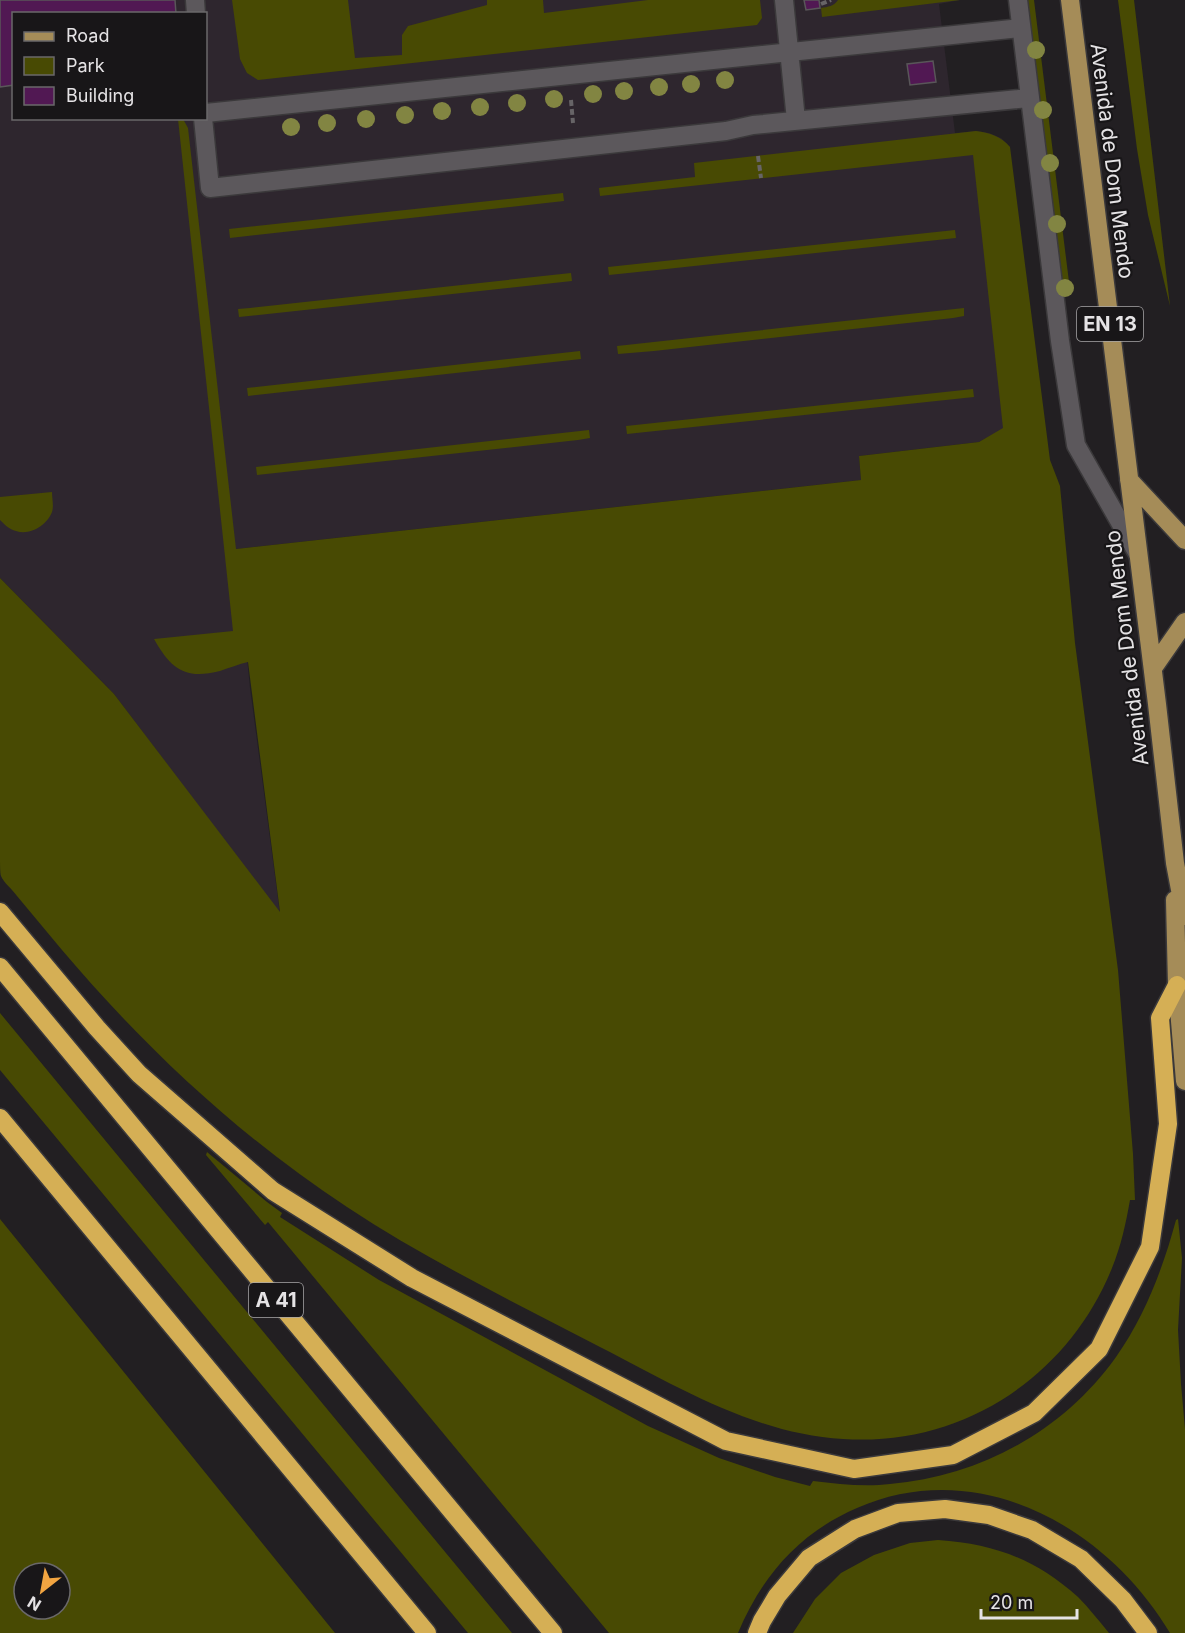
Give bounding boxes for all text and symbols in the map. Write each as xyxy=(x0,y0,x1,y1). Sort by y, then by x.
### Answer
legend xyxy=(12,12,207,120)
text: Road xyxy=(66,25,109,46)
street label: Avenida de Dom Mendo xyxy=(1086,42,1139,280)
text: Park xyxy=(66,55,105,76)
text: Building xyxy=(66,85,134,106)
road number: EN 13 xyxy=(1077,307,1143,341)
street label: Avenida de Dom Mendo xyxy=(1100,529,1153,767)
road number: A 41 xyxy=(249,1283,303,1317)
north arrow xyxy=(12,1561,72,1621)
scale bar xyxy=(981,1582,1077,1620)
text: N xyxy=(24,1592,45,1616)
text: 20 m xyxy=(990,1592,1033,1613)

